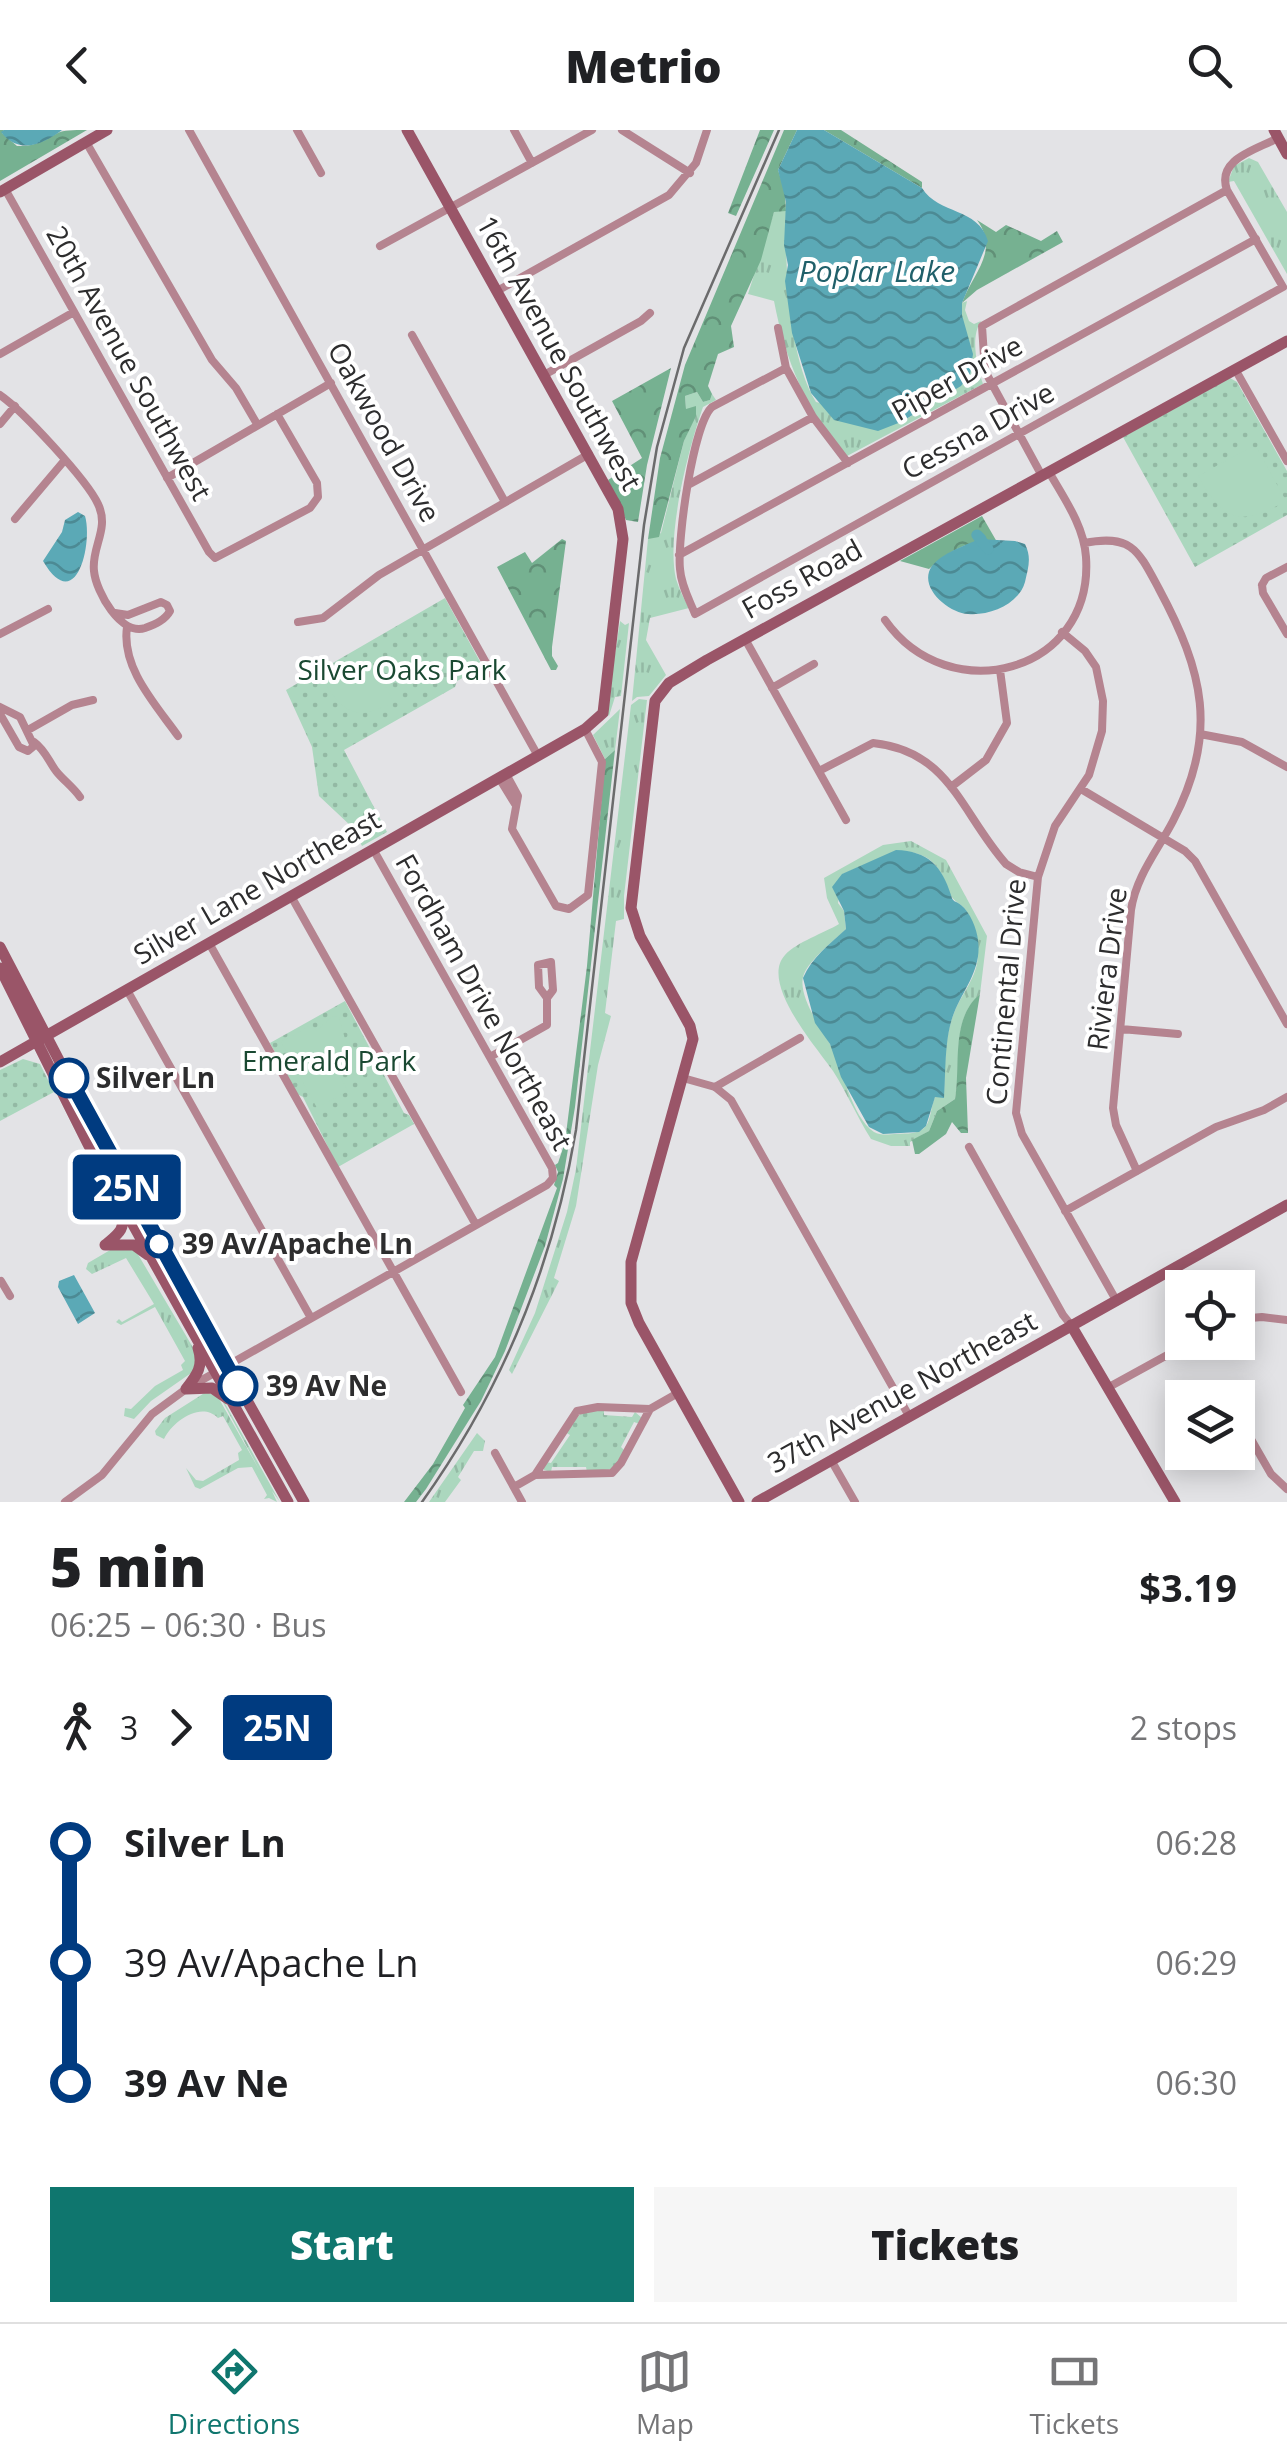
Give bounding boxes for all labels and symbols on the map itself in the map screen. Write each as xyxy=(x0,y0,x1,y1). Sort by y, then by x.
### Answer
street label: 16th Avenue Southwest xyxy=(468,208,651,497)
street label: 20th Avenue Southwest xyxy=(38,218,221,507)
water label: Poplar Lake xyxy=(799,250,955,291)
street label: Piper Drive xyxy=(884,326,1029,429)
street label: Oakwood Drive xyxy=(320,335,450,528)
street label: Cessna Drive xyxy=(895,373,1060,488)
street label: Foss Road xyxy=(735,529,868,627)
park label: Silver Oaks Park xyxy=(297,650,507,688)
street label: Silver Lane Northeast xyxy=(126,800,387,972)
street label: Fordham Drive Northeast xyxy=(388,847,582,1156)
street label: Continental Drive xyxy=(976,877,1034,1107)
street label: Riviera Drive xyxy=(1077,885,1135,1053)
park label: Emerald Park xyxy=(242,1041,416,1079)
place label: Silver Ln xyxy=(96,1058,215,1096)
marker: Silver Ln xyxy=(50,1059,88,1097)
line badge: 25N xyxy=(70,1154,184,1220)
place label: 39 Av/Apache Ln xyxy=(182,1224,413,1262)
marker: 39 Av/Apache Ln xyxy=(146,1231,172,1257)
street label: 37th Avenue Northeast xyxy=(760,1301,1043,1481)
place label: 39 Av Ne xyxy=(266,1366,387,1404)
marker: 39 Av Ne xyxy=(219,1367,257,1405)

